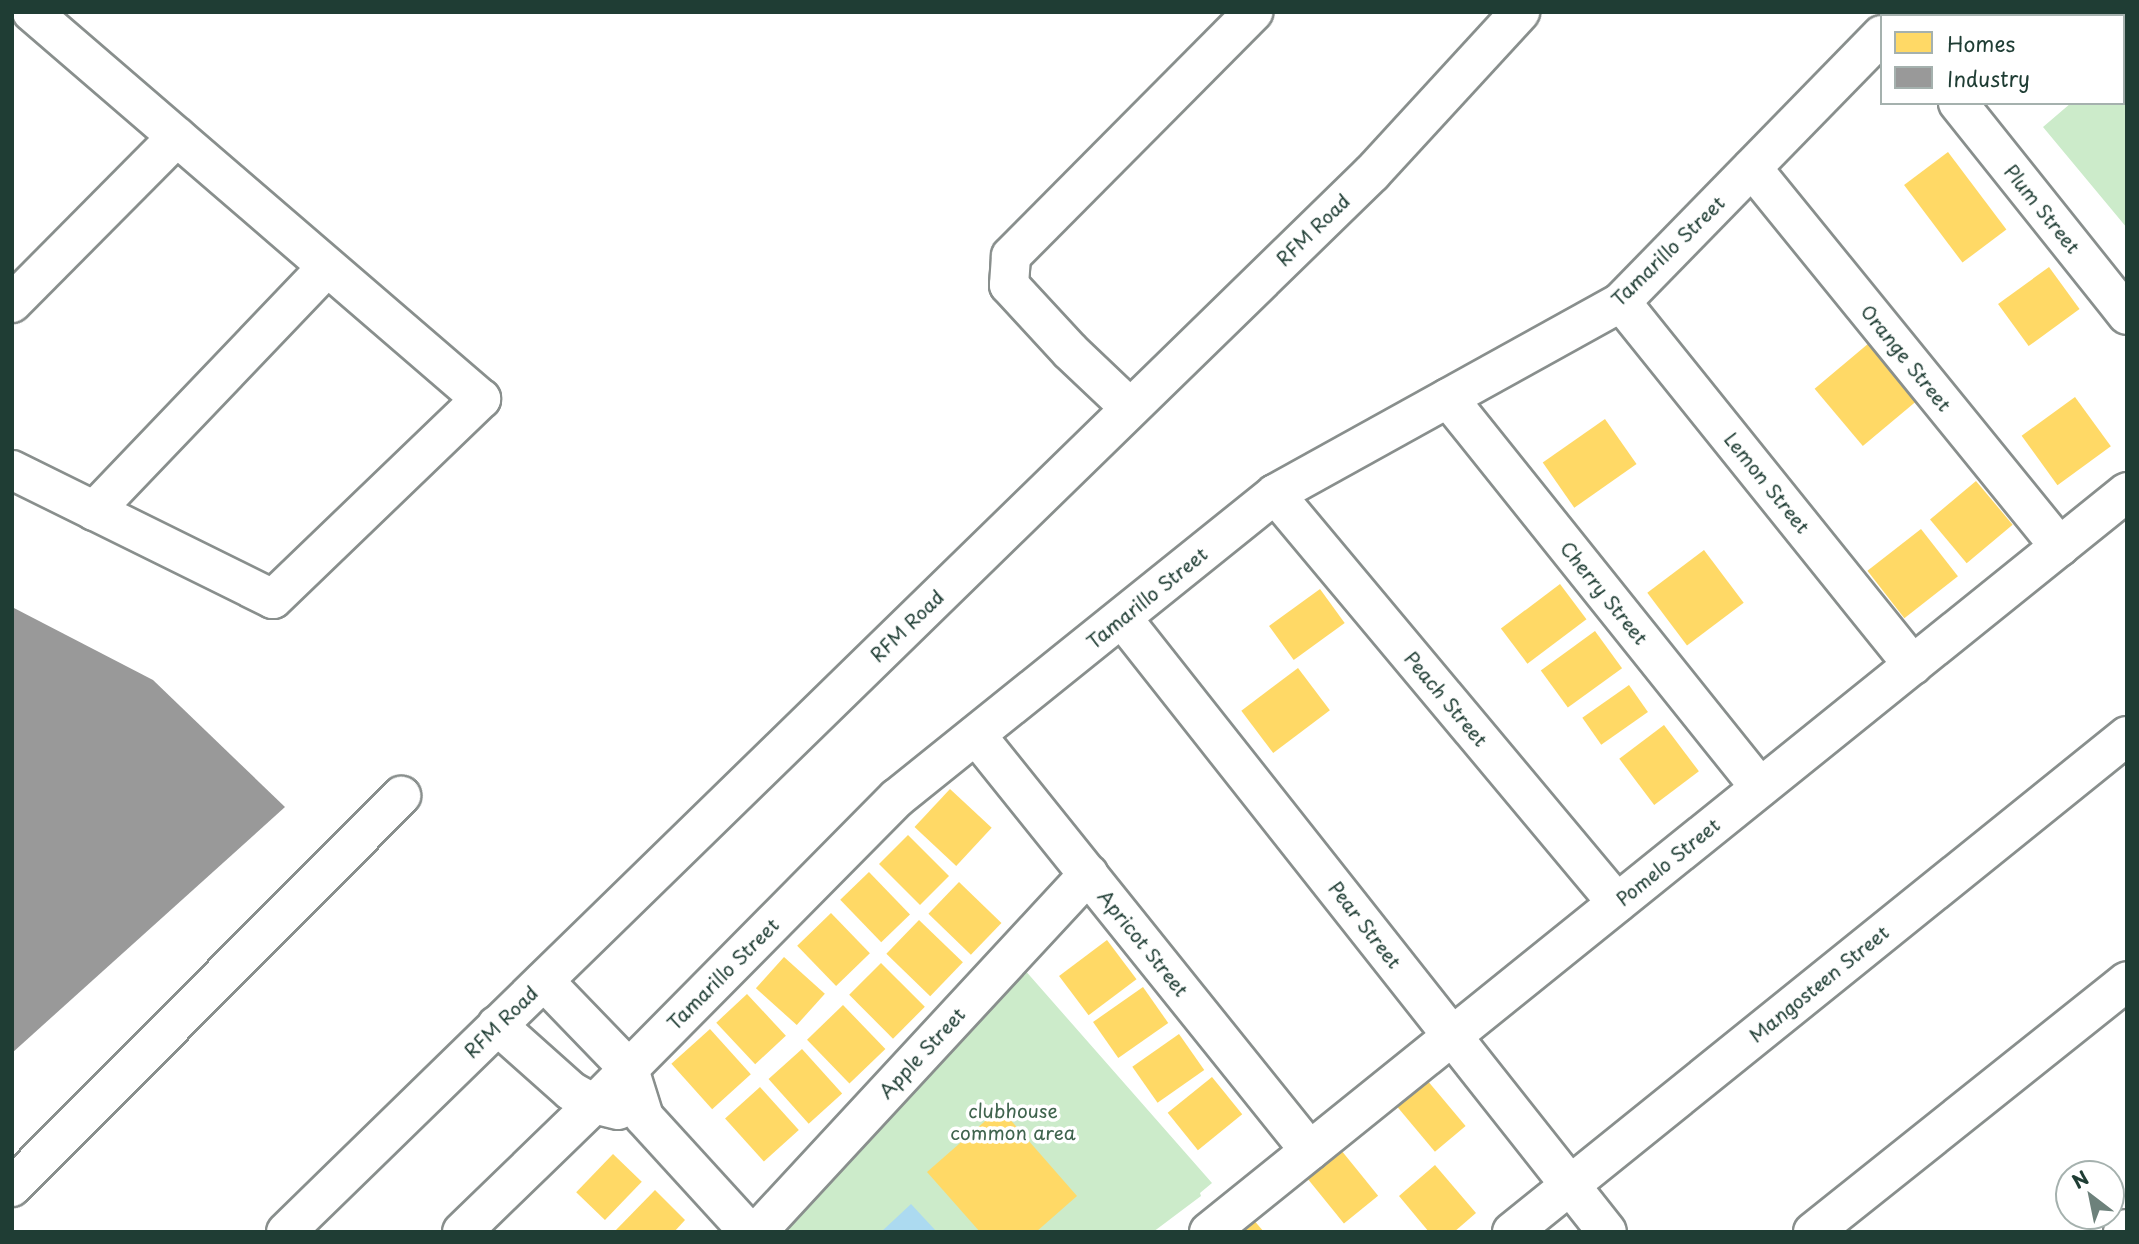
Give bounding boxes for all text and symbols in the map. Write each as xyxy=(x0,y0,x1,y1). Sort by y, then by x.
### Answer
legend xyxy=(1880,14,2125,105)
text: Homes xyxy=(1947,27,2015,59)
text: Industry xyxy=(1947,62,2030,94)
street label: Plum Street xyxy=(1999,160,2085,258)
street label: RFM Road xyxy=(1271,189,1355,271)
street label: Tamarillo Street xyxy=(1607,191,1729,311)
street label: Orange Street xyxy=(1856,300,1956,416)
street label: Lemon Street xyxy=(1720,428,1814,538)
street label: Cherry Street xyxy=(1555,537,1653,649)
street label: Tamarillo Street xyxy=(1082,542,1212,654)
street label: RFM Road xyxy=(865,585,949,667)
street label: Peach Street xyxy=(1400,647,1492,751)
street label: Pomelo Street xyxy=(1612,813,1724,911)
street label: Pear Street xyxy=(1324,877,1406,973)
street label: Apricot Street xyxy=(1093,884,1193,1002)
street label: Tamarillo Street xyxy=(662,913,784,1035)
street label: Mangosteen Street xyxy=(1744,920,1894,1048)
street label: RFM Road xyxy=(459,981,543,1063)
street label: Apple Street xyxy=(874,1002,970,1104)
park label: clubhouse common area xyxy=(950,1100,1076,1144)
north arrow xyxy=(2055,1160,2125,1230)
text: N xyxy=(2066,1163,2094,1195)

